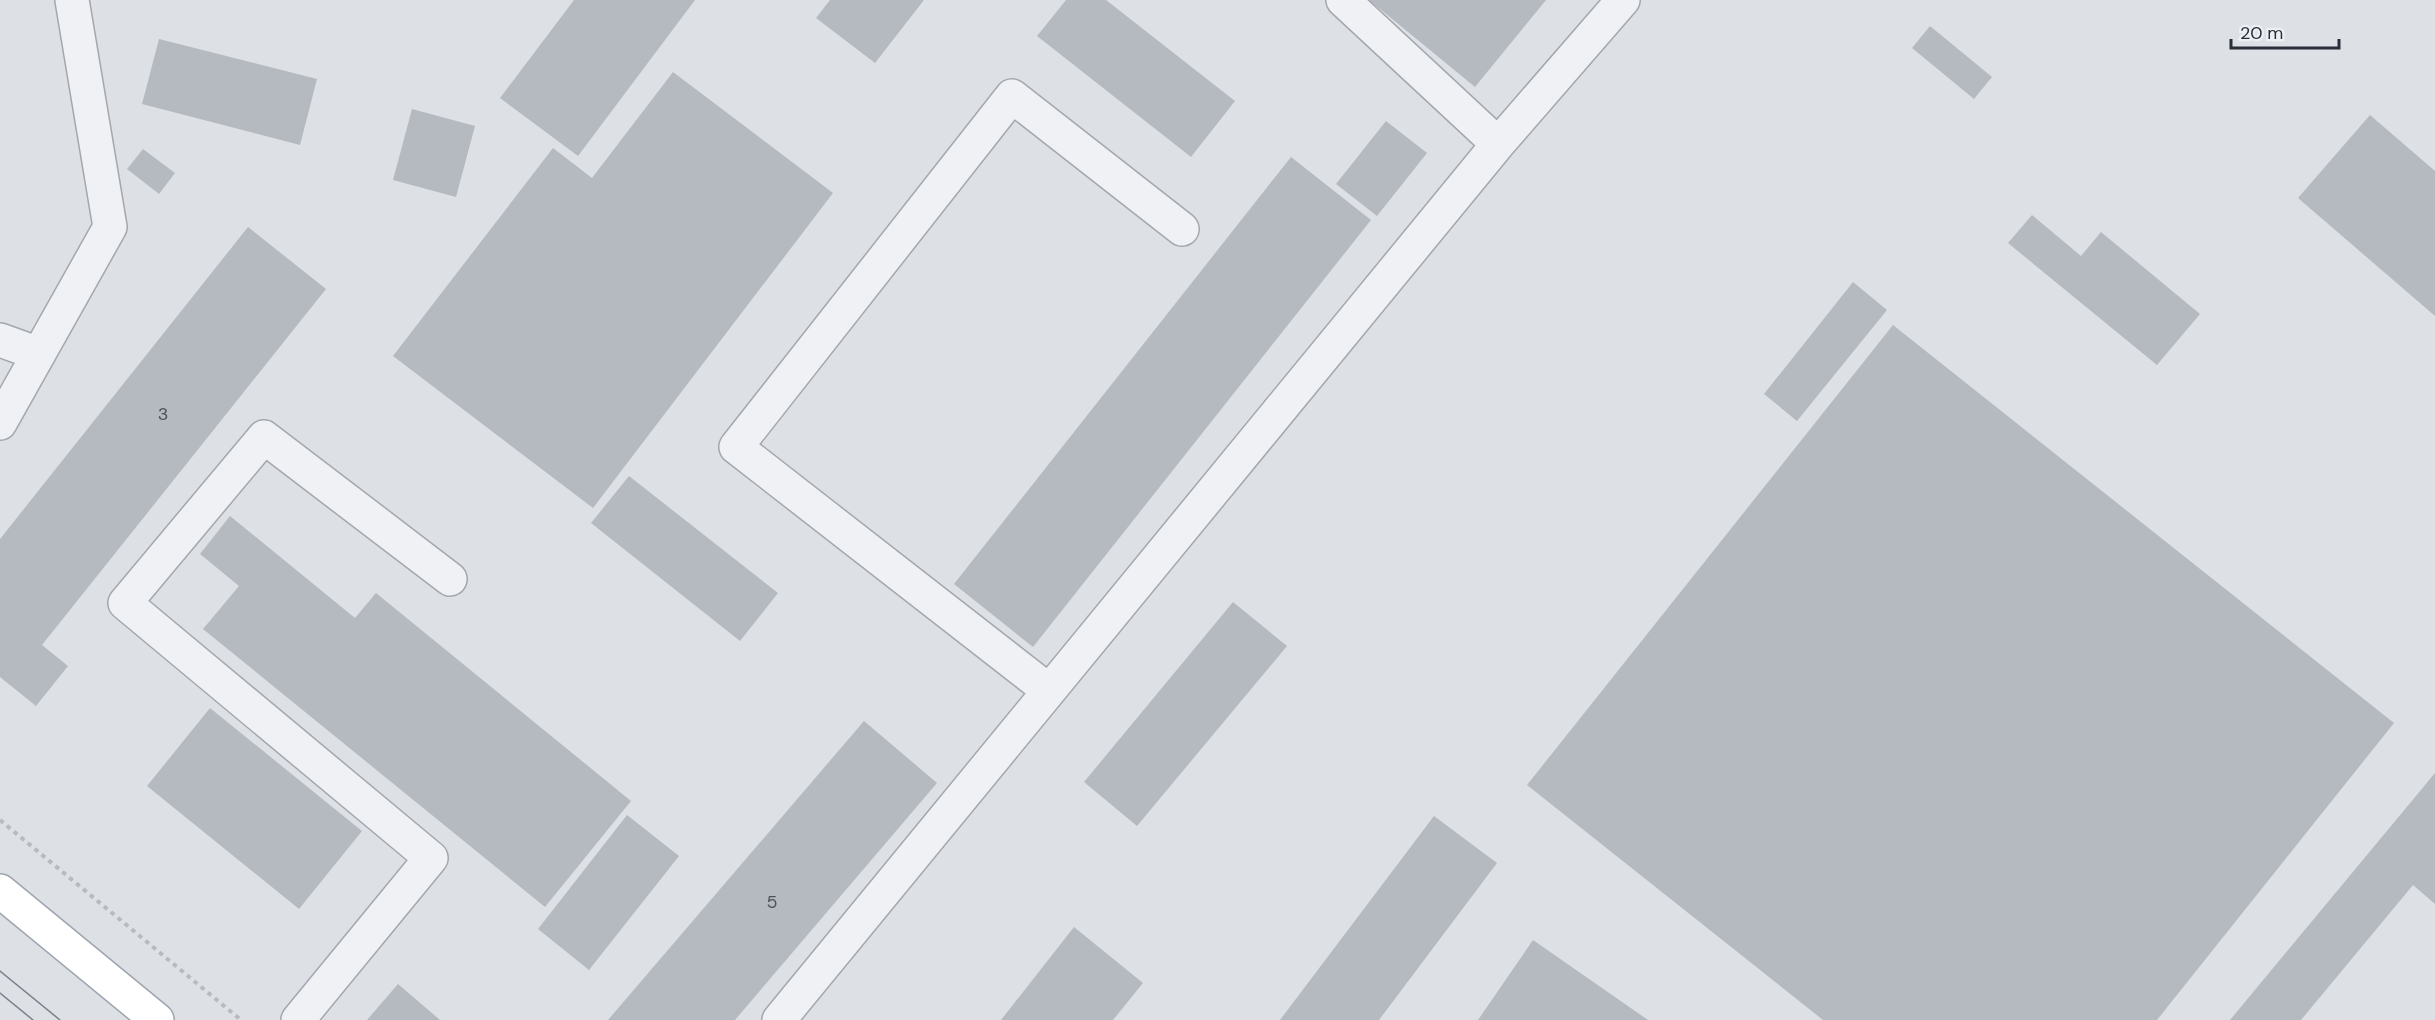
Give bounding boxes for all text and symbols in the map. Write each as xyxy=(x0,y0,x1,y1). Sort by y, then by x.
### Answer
scale bar xyxy=(2231,12,2339,50)
text: 20 m xyxy=(2240,21,2283,45)
house number: 3 xyxy=(158,402,168,426)
house number: 5 xyxy=(767,890,777,914)

